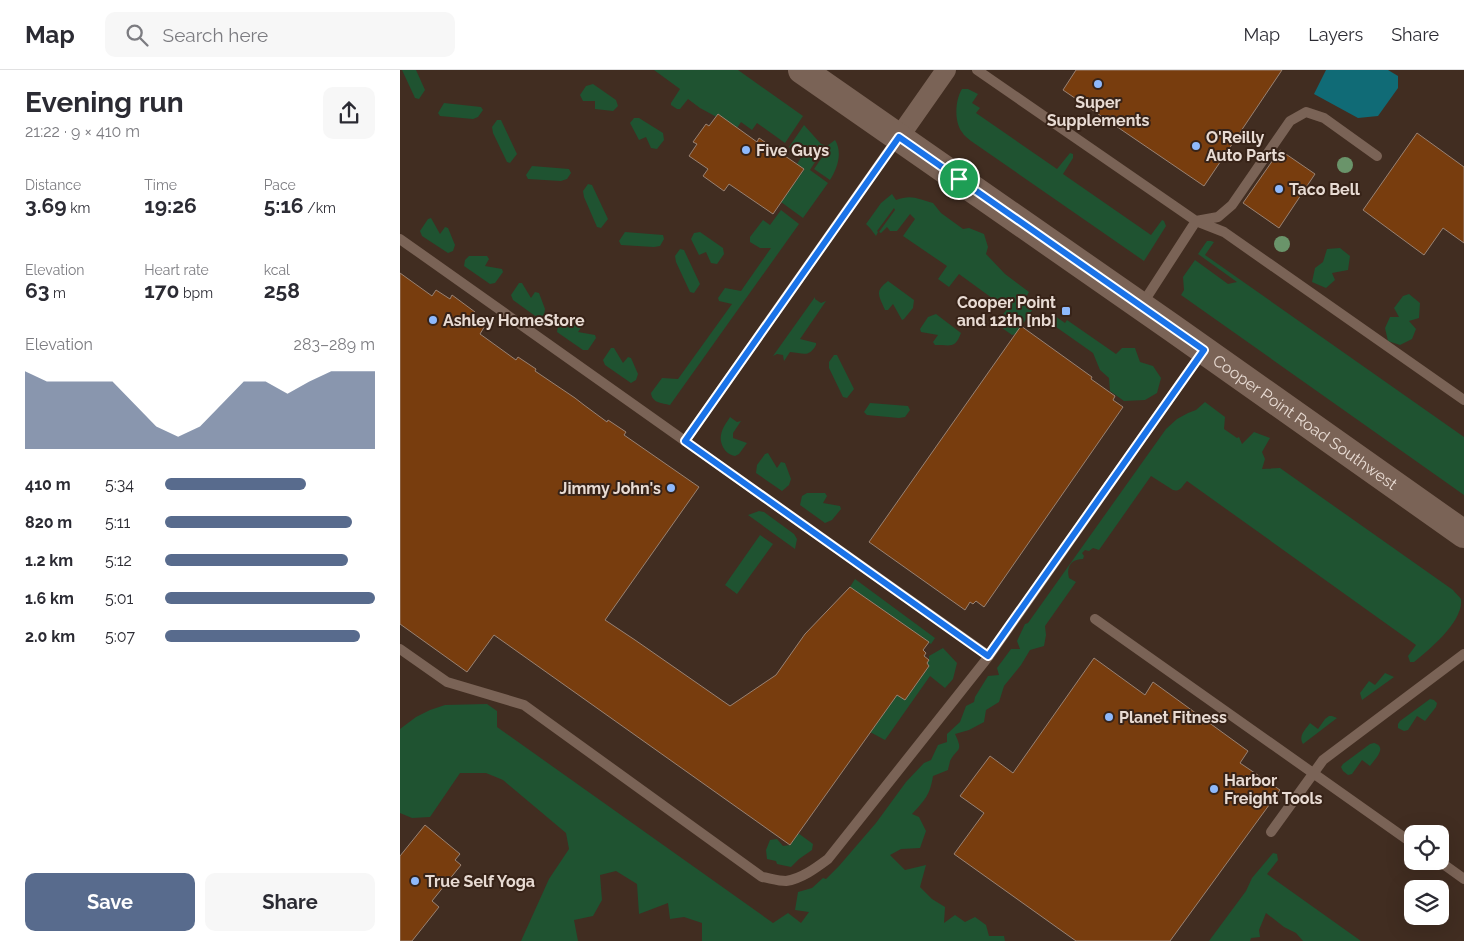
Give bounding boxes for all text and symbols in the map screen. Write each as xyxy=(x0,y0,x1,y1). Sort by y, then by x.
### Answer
search box xyxy=(105,12,455,57)
text: Map xyxy=(25,20,75,49)
icon: search xyxy=(123,21,151,49)
text: Search here xyxy=(163,24,268,46)
text: Map xyxy=(1244,24,1280,45)
text: Layers xyxy=(1308,24,1363,45)
text: Share xyxy=(1391,24,1439,45)
marker: Super Supplements xyxy=(1092,78,1104,90)
text: Evening run xyxy=(25,86,184,119)
button: share xyxy=(323,87,375,139)
place label: Super Supplements xyxy=(1047,93,1149,130)
text: 21:22 · 9 × 410 m xyxy=(25,122,140,141)
place label: O'Reilly Auto Parts xyxy=(1206,128,1285,165)
marker: O'Reilly Auto Parts xyxy=(1190,140,1202,152)
place label: Five Guys xyxy=(756,141,829,160)
marker: Five Guys xyxy=(740,144,752,156)
pin xyxy=(938,158,980,200)
icon: arrive xyxy=(945,165,973,193)
text: Distance xyxy=(25,177,81,193)
text: Time xyxy=(144,177,177,193)
text: Pace xyxy=(264,177,296,193)
place label: Taco Bell xyxy=(1289,180,1361,199)
marker: Taco Bell xyxy=(1273,183,1285,195)
text: 3.69 xyxy=(25,193,67,218)
text: 19:26 xyxy=(144,193,197,218)
text: 5:16 xyxy=(264,193,304,218)
text: km xyxy=(67,200,90,216)
text: /km xyxy=(304,200,336,216)
text: Elevation xyxy=(25,262,84,278)
text: Heart rate xyxy=(144,262,209,278)
text: kcal xyxy=(264,262,290,278)
text: 63 xyxy=(25,278,49,303)
text: 170 xyxy=(144,278,179,303)
text: 258 xyxy=(264,278,300,303)
text: m xyxy=(49,285,66,301)
text: bpm xyxy=(179,285,213,301)
place label: Cooper Point and 12th [nb] xyxy=(957,293,1056,330)
marker: Cooper Point and 12th [nb] xyxy=(1060,305,1072,317)
place label: Ashley HomeStore xyxy=(443,311,585,330)
marker: Ashley HomeStore xyxy=(427,314,439,326)
text: Elevation xyxy=(25,335,93,354)
text: 283–289 m xyxy=(294,335,375,354)
street label: Cooper Point Road Southwest xyxy=(1209,351,1401,494)
text: 410 m xyxy=(25,475,71,494)
text: 5:34 xyxy=(105,475,134,494)
place label: Jimmy John's xyxy=(560,479,661,498)
marker: Jimmy John's xyxy=(665,482,677,494)
text: 820 m xyxy=(25,513,72,532)
text: 5:11 xyxy=(105,513,130,532)
text: 1.2 km xyxy=(25,551,73,570)
text: 5:12 xyxy=(105,551,132,570)
text: 1.6 km xyxy=(25,589,74,608)
text: 5:01 xyxy=(105,589,133,608)
text: 2.0 km xyxy=(25,627,75,646)
text: 5:07 xyxy=(105,627,135,646)
place label: Planet Fitness xyxy=(1119,708,1227,727)
marker: Planet Fitness xyxy=(1103,711,1115,723)
place label: Harbor Freight Tools xyxy=(1224,771,1323,808)
marker: Harbor Freight Tools xyxy=(1208,783,1220,795)
map controls xyxy=(1404,825,1449,925)
button: locate xyxy=(1404,825,1449,870)
place label: True Self Yoga xyxy=(425,872,535,891)
button: Save xyxy=(25,873,195,931)
button: Share xyxy=(205,873,375,931)
marker: True Self Yoga xyxy=(409,875,421,887)
button: layers xyxy=(1404,880,1449,925)

